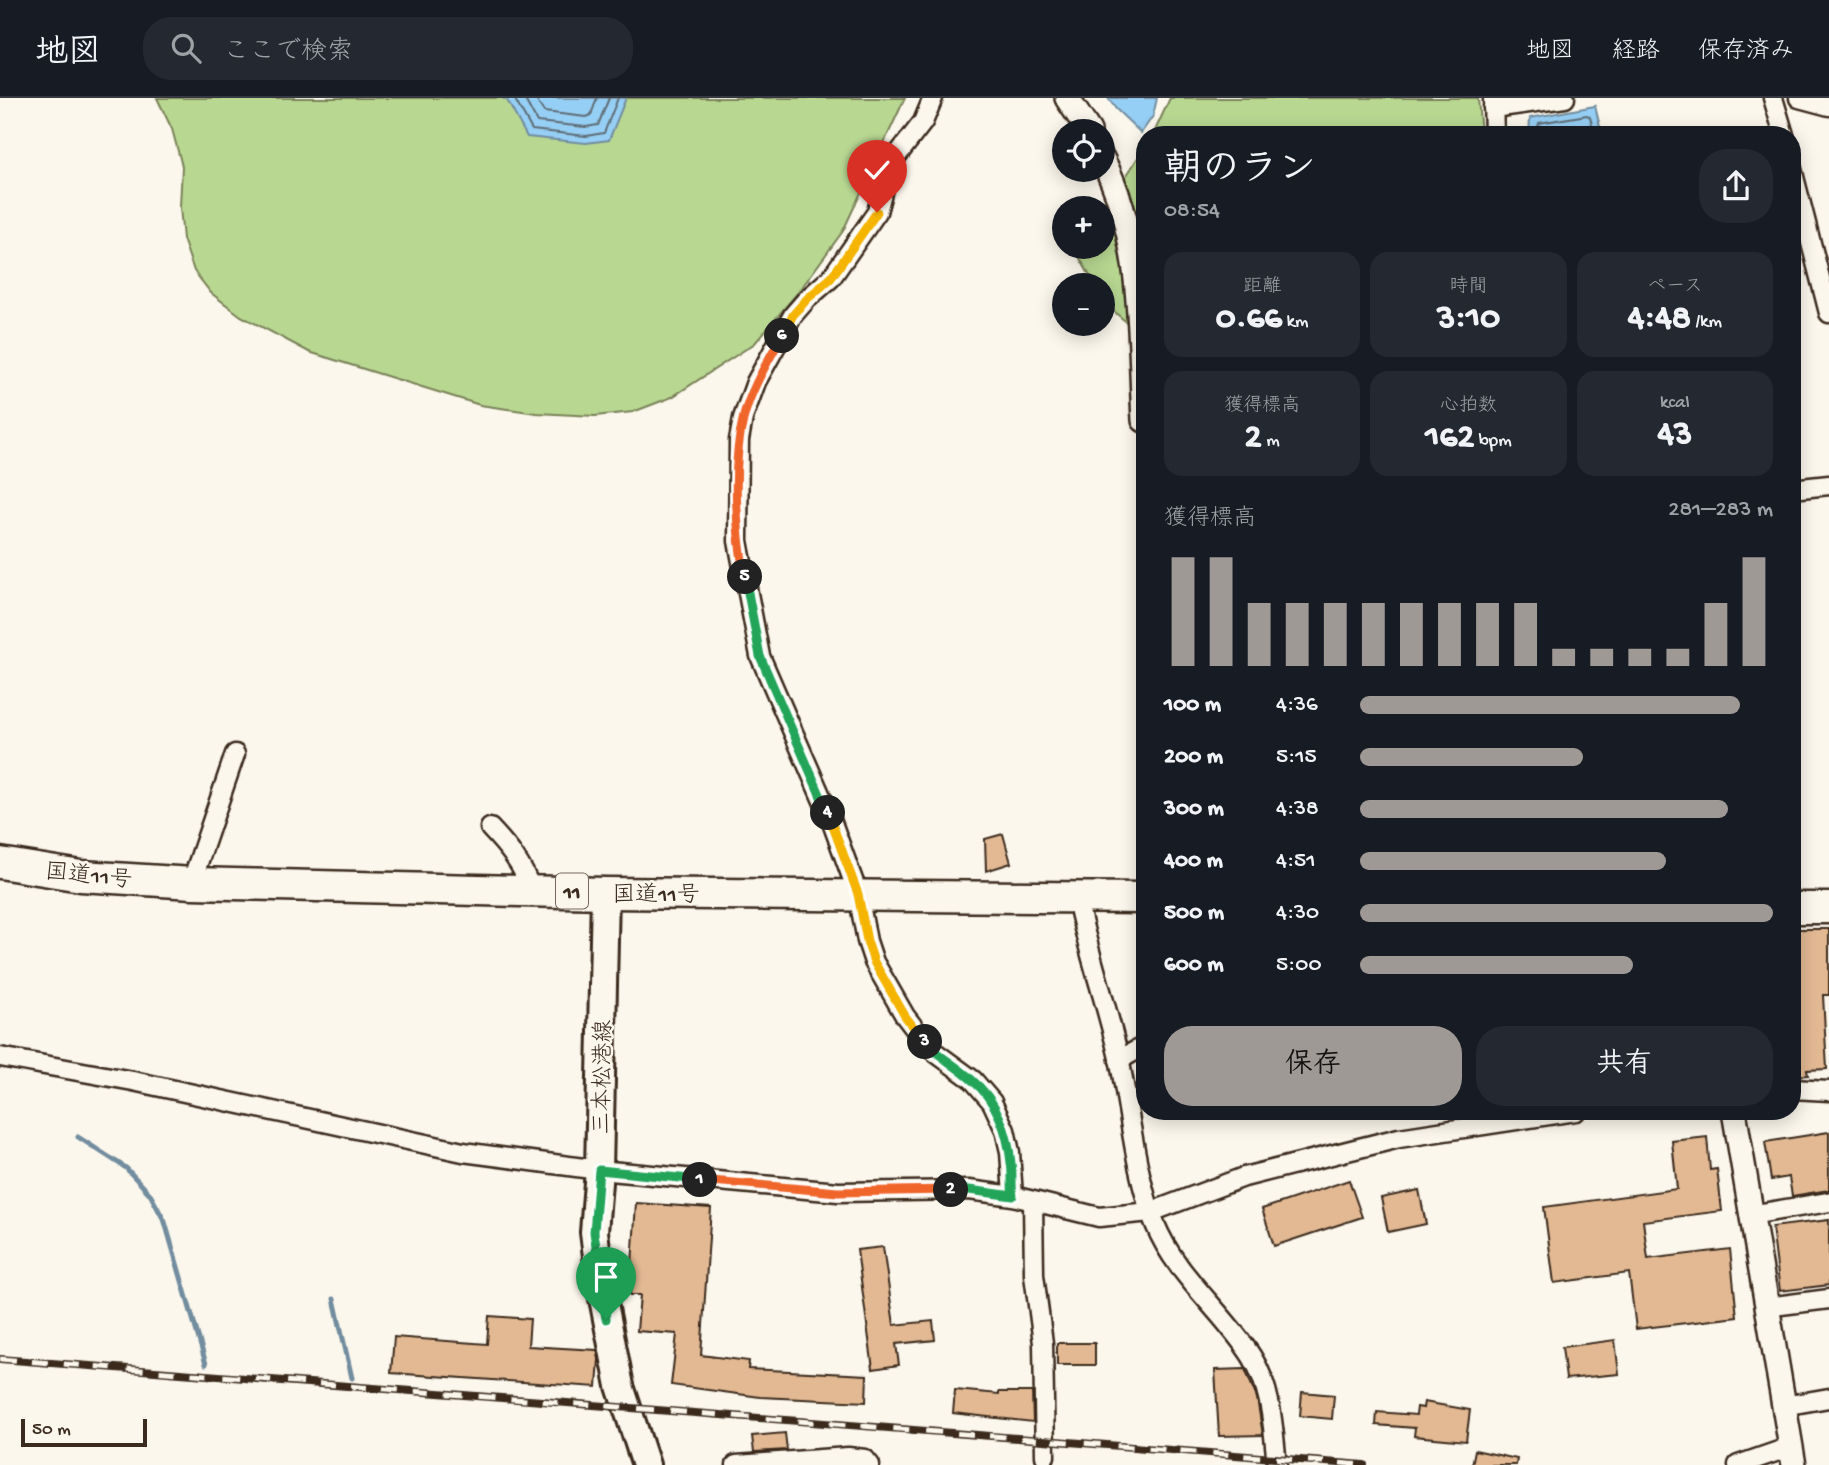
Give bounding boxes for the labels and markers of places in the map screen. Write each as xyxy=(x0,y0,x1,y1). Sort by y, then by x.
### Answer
pin xyxy=(847,140,907,212)
pin: 6 xyxy=(764,318,800,354)
pin: 5 xyxy=(728,560,762,594)
pin: 4 xyxy=(810,796,846,830)
pin: 3 xyxy=(908,1024,942,1060)
pin: 1 xyxy=(682,1162,718,1198)
pin: 2 xyxy=(934,1172,968,1208)
pin xyxy=(576,1247,636,1319)

